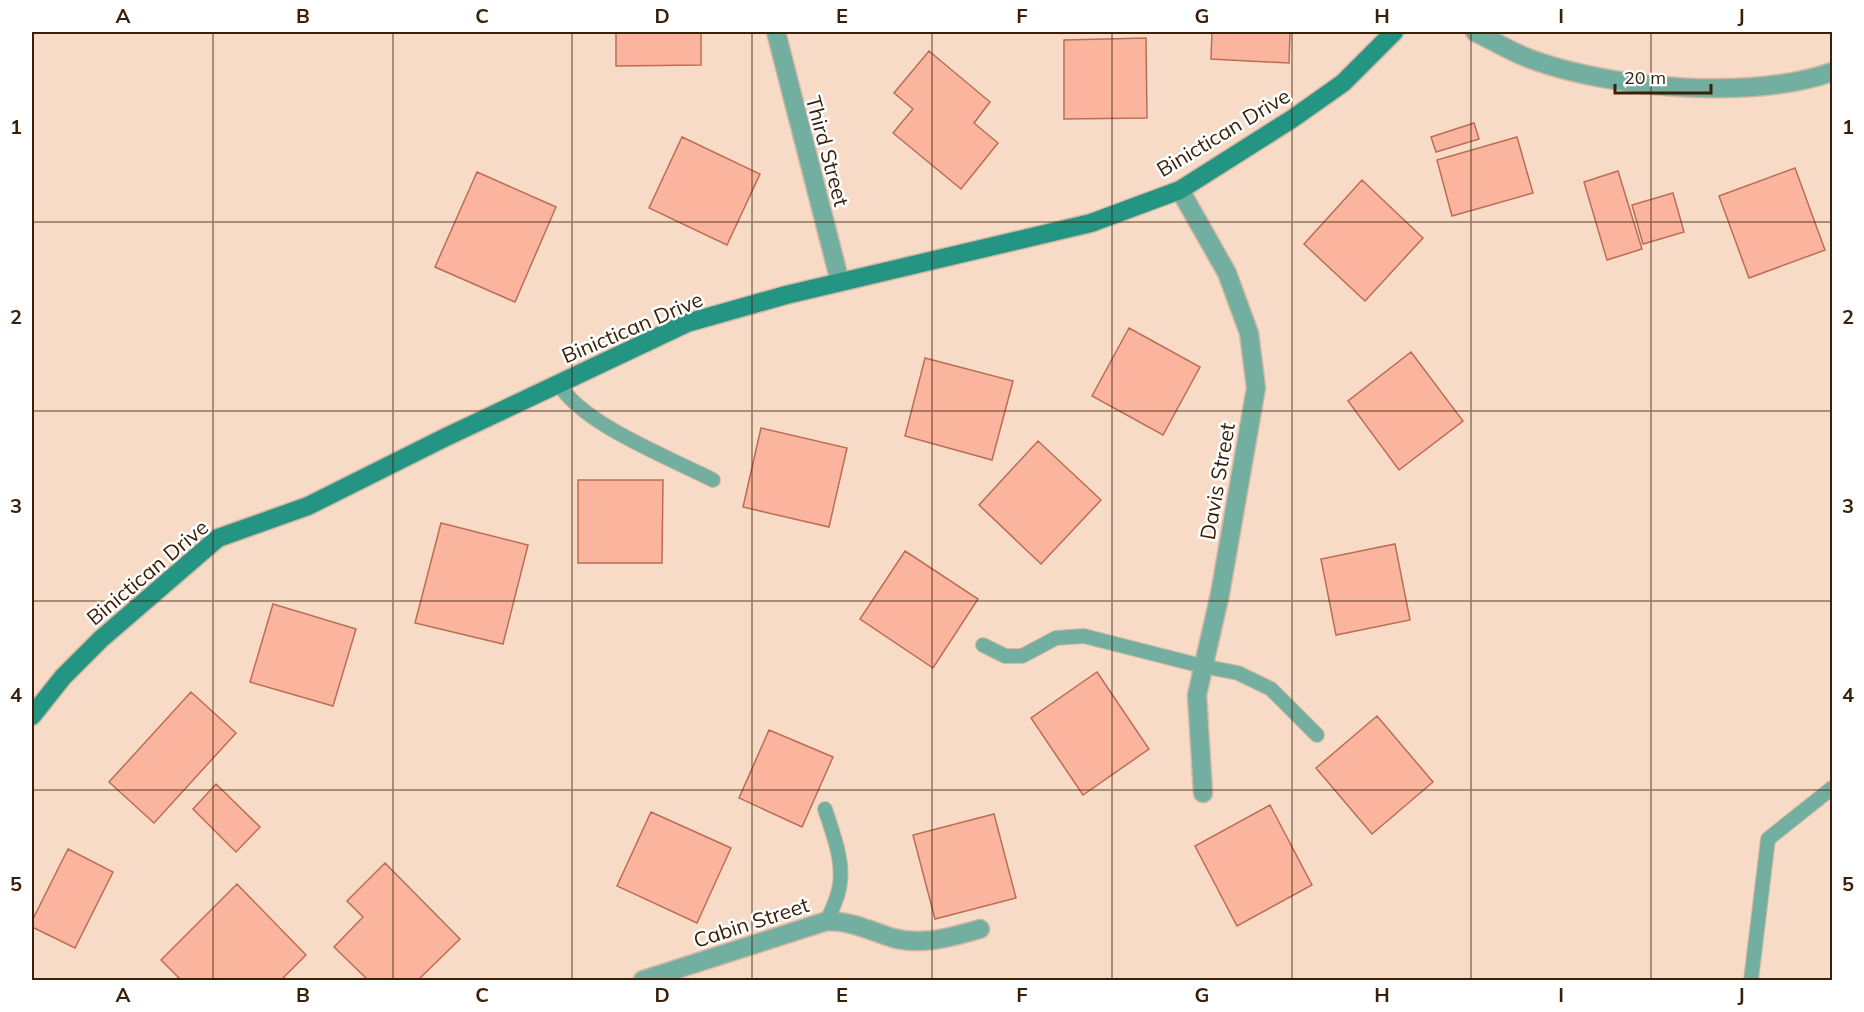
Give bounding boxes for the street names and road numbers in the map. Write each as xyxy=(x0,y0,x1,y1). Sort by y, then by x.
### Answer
street label: Binictican Drive xyxy=(1152,82,1294,182)
street label: Third Street xyxy=(801,93,855,209)
street label: Binictican Drive xyxy=(558,286,706,368)
street label: Davis Street xyxy=(1194,420,1240,542)
street label: Binictican Drive xyxy=(81,514,213,630)
street label: Cabin Street xyxy=(690,891,812,953)

